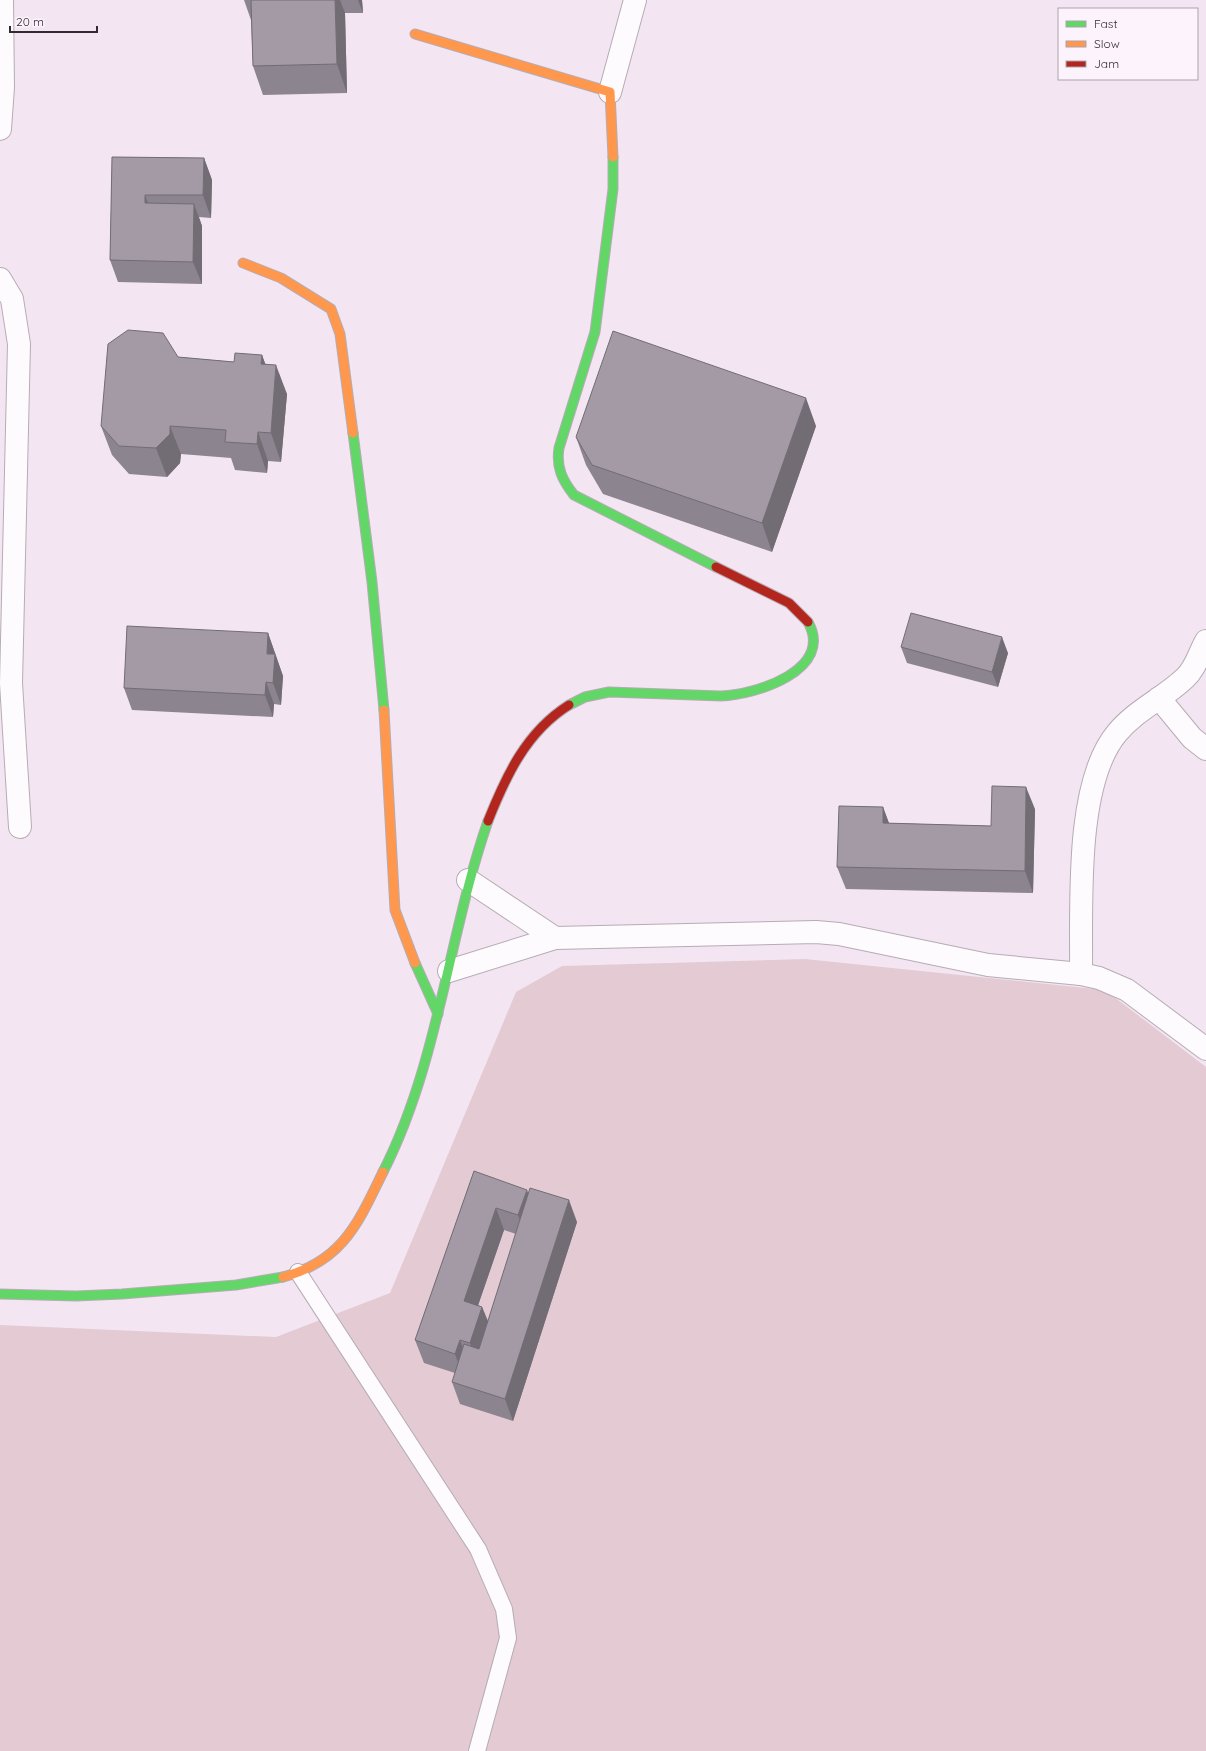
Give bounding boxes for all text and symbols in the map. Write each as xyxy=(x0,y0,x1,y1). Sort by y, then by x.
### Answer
scale bar xyxy=(10,8,97,34)
legend xyxy=(1058,8,1198,80)
text: 20 m xyxy=(16,14,44,29)
text: Fast xyxy=(1094,16,1118,31)
text: Slow xyxy=(1094,36,1120,51)
text: Jam xyxy=(1094,56,1119,71)

